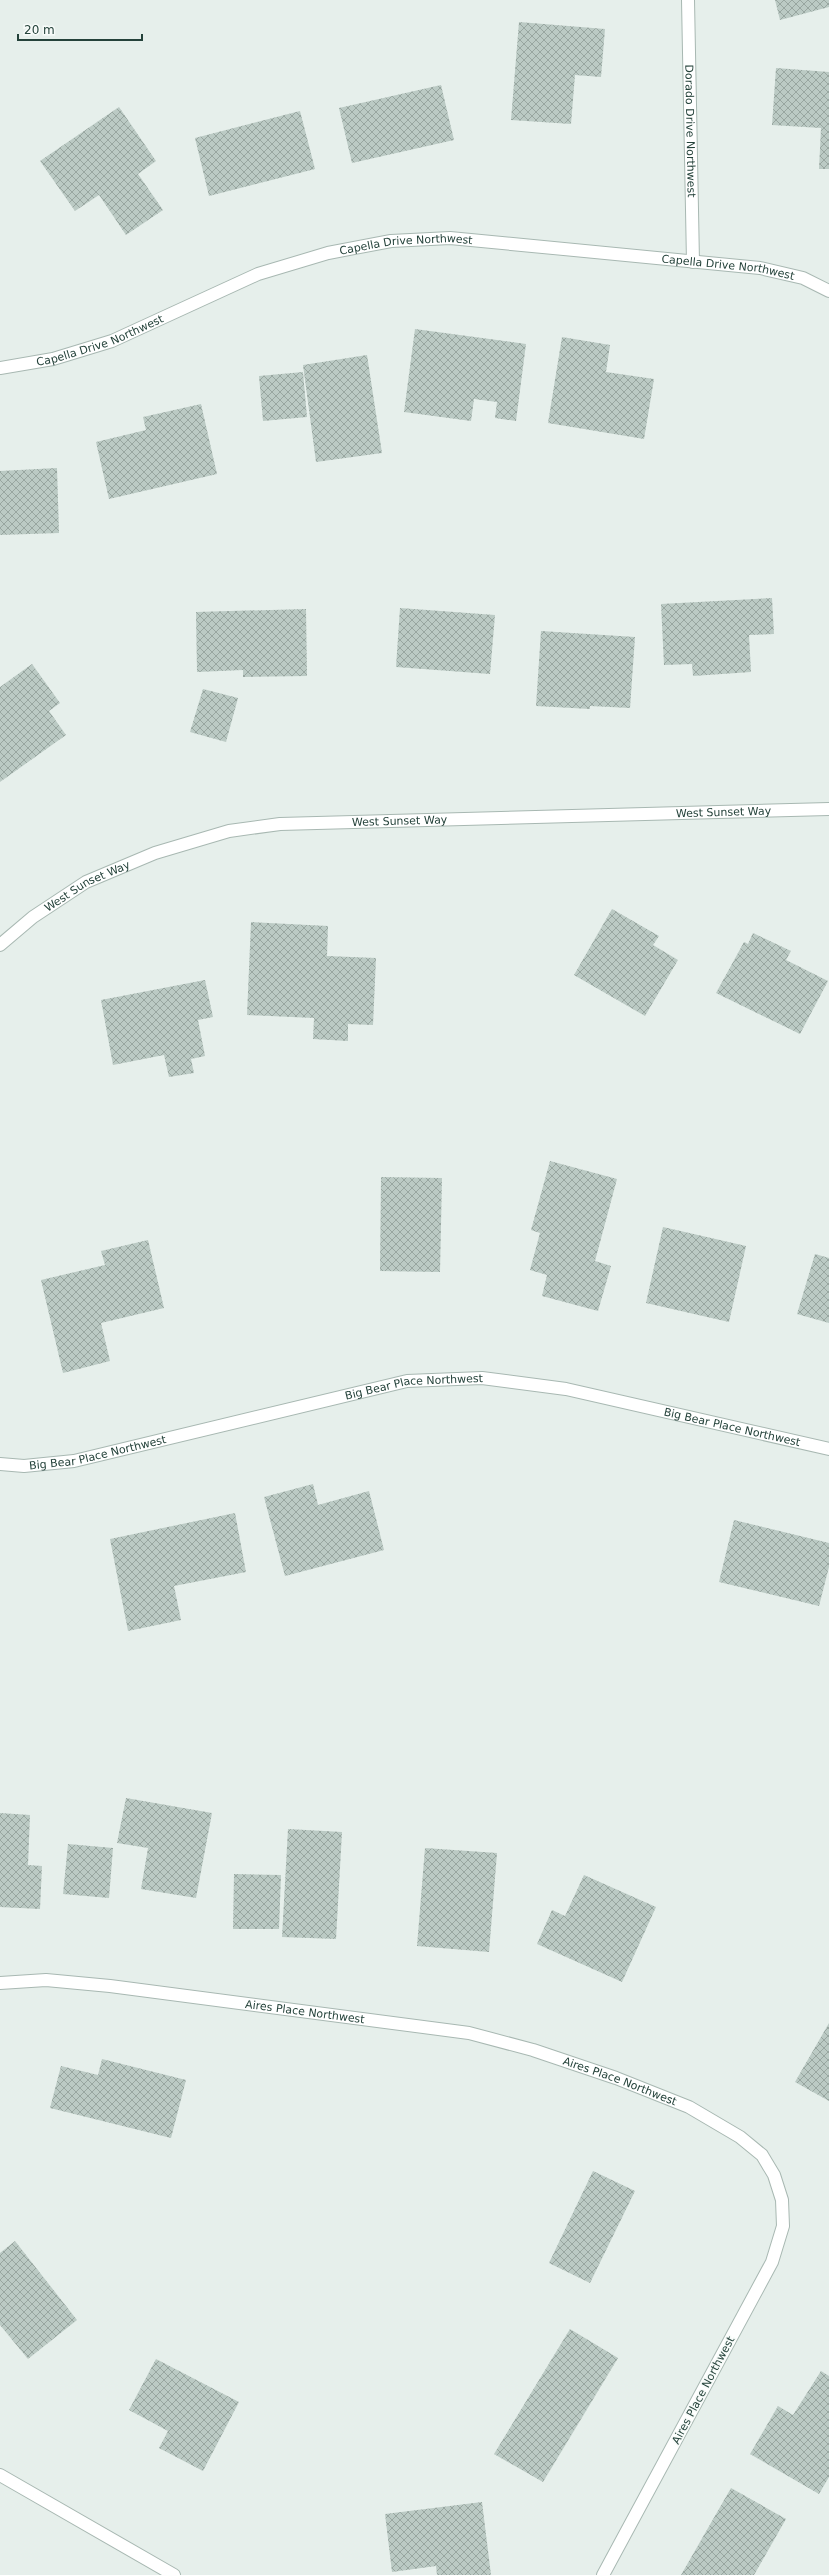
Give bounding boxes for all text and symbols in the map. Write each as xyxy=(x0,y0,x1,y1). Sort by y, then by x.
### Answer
scale bar xyxy=(18,16,142,42)
text: 20 m xyxy=(24,23,55,37)
street label: Dorado Drive Northwest xyxy=(682,64,698,198)
street label: Capella Drive Northwest xyxy=(338,232,474,258)
street label: Capella Drive Northwest xyxy=(661,253,796,283)
street label: Capella Drive Northwest xyxy=(35,312,166,369)
street label: West Sunset Way xyxy=(676,805,772,820)
street label: West Sunset Way xyxy=(352,813,448,829)
street label: West Sunset Way xyxy=(42,858,132,915)
street label: Big Bear Place Northwest xyxy=(344,1372,484,1403)
street label: Big Bear Place Northwest xyxy=(663,1406,802,1449)
street label: Big Bear Place Northwest xyxy=(28,1433,168,1472)
street label: Aires Place Northwest xyxy=(244,1998,366,2026)
street label: Aires Place Northwest xyxy=(561,2055,679,2109)
street label: Aires Place Northwest xyxy=(669,2334,738,2446)

